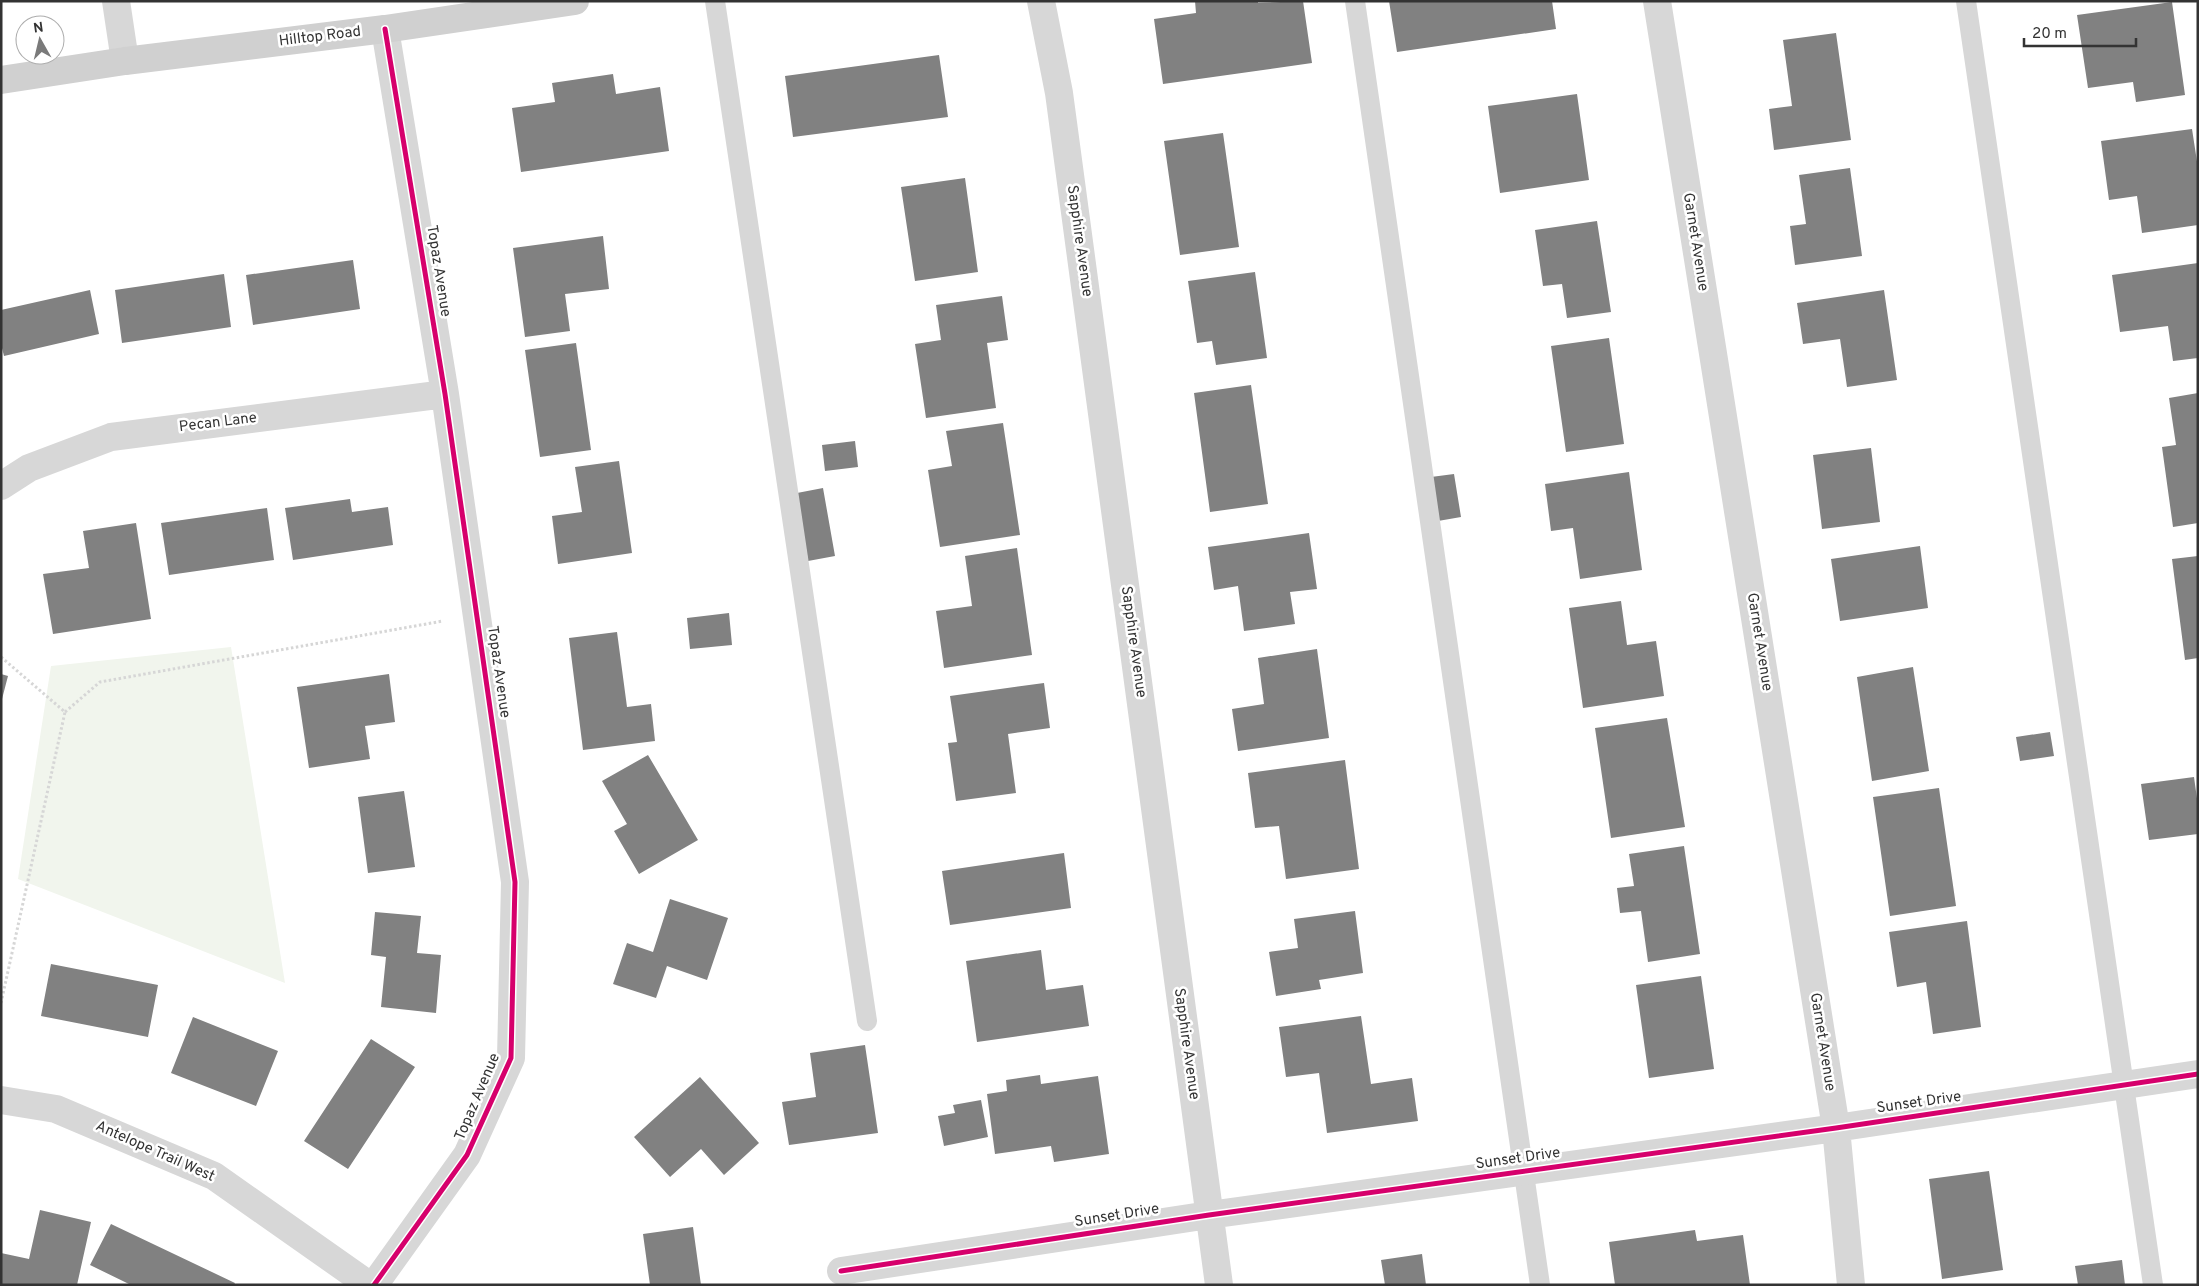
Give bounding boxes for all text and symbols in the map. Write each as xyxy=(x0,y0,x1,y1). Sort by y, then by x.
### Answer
north arrow xyxy=(15,15,65,65)
scale bar xyxy=(2024,15,2136,47)
text: N xyxy=(32,19,45,38)
street label: Hilltop Road xyxy=(278,23,362,51)
text: 20 m xyxy=(2032,25,2067,44)
street label: Sapphire Avenue xyxy=(1062,184,1096,298)
street label: Garnet Avenue xyxy=(1678,191,1712,293)
street label: Topaz Avenue xyxy=(421,224,455,318)
street label: Pecan Lane xyxy=(178,409,258,437)
street label: Sapphire Avenue xyxy=(1116,585,1150,699)
street label: Garnet Avenue xyxy=(1742,591,1776,693)
street label: Topaz Avenue xyxy=(482,625,514,719)
street label: Sapphire Avenue xyxy=(1169,987,1203,1101)
street label: Garnet Avenue xyxy=(1805,991,1839,1093)
street label: Topaz Avenue xyxy=(451,1051,505,1143)
street label: Sunset Drive xyxy=(1875,1088,1963,1118)
street label: Antelope Trail West xyxy=(92,1117,218,1187)
street label: Sunset Drive xyxy=(1474,1144,1562,1174)
street label: Sunset Drive xyxy=(1073,1200,1161,1232)

